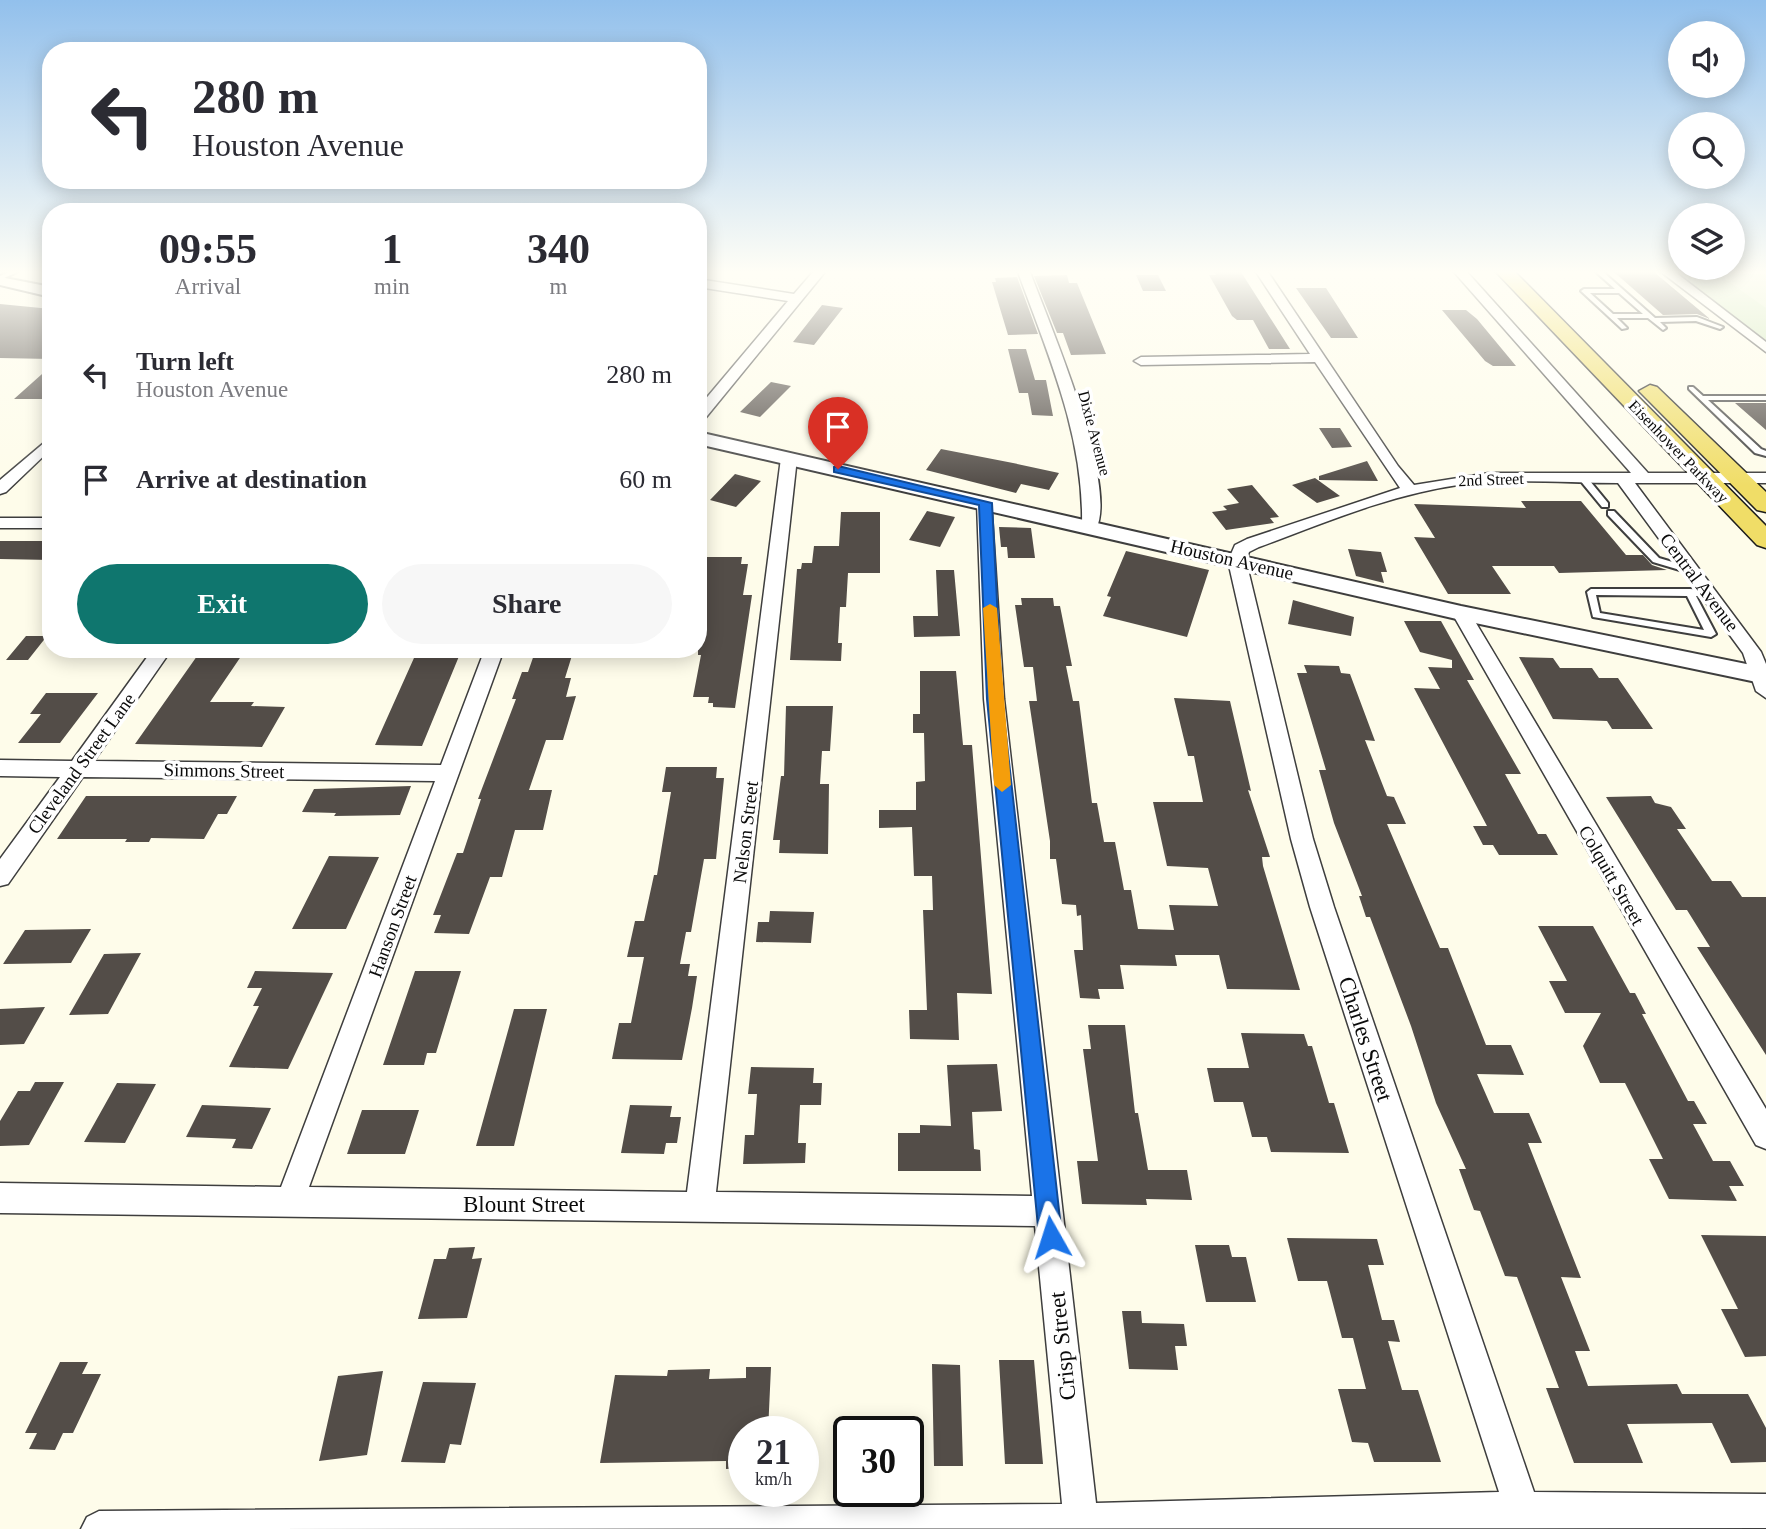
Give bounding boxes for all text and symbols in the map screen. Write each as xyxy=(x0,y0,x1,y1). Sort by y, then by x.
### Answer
map controls xyxy=(1668,21,1745,280)
button: sound xyxy=(1668,21,1745,98)
text: 280 m xyxy=(192,69,319,124)
icon: left xyxy=(77,70,168,161)
button: search xyxy=(1668,112,1745,189)
text: Houston Avenue xyxy=(192,127,404,163)
button: layers xyxy=(1668,203,1745,280)
text: 09:55 xyxy=(159,226,257,272)
text: 1 xyxy=(381,226,402,272)
text: 340 xyxy=(527,226,590,272)
text: Arrival xyxy=(175,274,241,299)
text: min xyxy=(374,274,410,299)
text: m xyxy=(549,274,567,299)
text: Turn left xyxy=(136,347,234,376)
icon: left xyxy=(77,356,115,394)
text: 280 m xyxy=(606,360,672,389)
text: Houston Avenue xyxy=(136,377,288,402)
street label: Dixie Avenue xyxy=(1075,389,1114,477)
pin xyxy=(808,397,868,469)
street label: Eisenhower Parkway xyxy=(1625,397,1732,507)
icon: arrive xyxy=(819,408,857,446)
icon: arrive xyxy=(77,461,115,499)
text: Arrive at destination xyxy=(136,465,367,494)
text: 60 m xyxy=(619,465,672,494)
street label: 2nd Street xyxy=(1458,470,1525,489)
street label: Central Avenue xyxy=(1656,529,1743,635)
street label: Houston Avenue xyxy=(1168,535,1296,584)
button: Exit xyxy=(77,564,368,644)
button: Share xyxy=(382,564,672,644)
street label: Cleveland Street Lane xyxy=(23,689,140,838)
street label: Simmons Street xyxy=(163,759,285,782)
street label: Nelson Street xyxy=(729,779,762,884)
street label: Colquitt Street xyxy=(1575,822,1649,929)
street label: Hanson Street xyxy=(364,872,421,980)
street label: Charles Street xyxy=(1334,974,1398,1105)
street label: Blount Street xyxy=(463,1192,586,1217)
position arrow xyxy=(1014,1200,1088,1274)
street label: Crisp Street xyxy=(1044,1290,1081,1402)
speed limit sign: 30 xyxy=(833,1416,924,1507)
text: 21 xyxy=(756,1433,791,1472)
text: km/h xyxy=(755,1469,792,1489)

